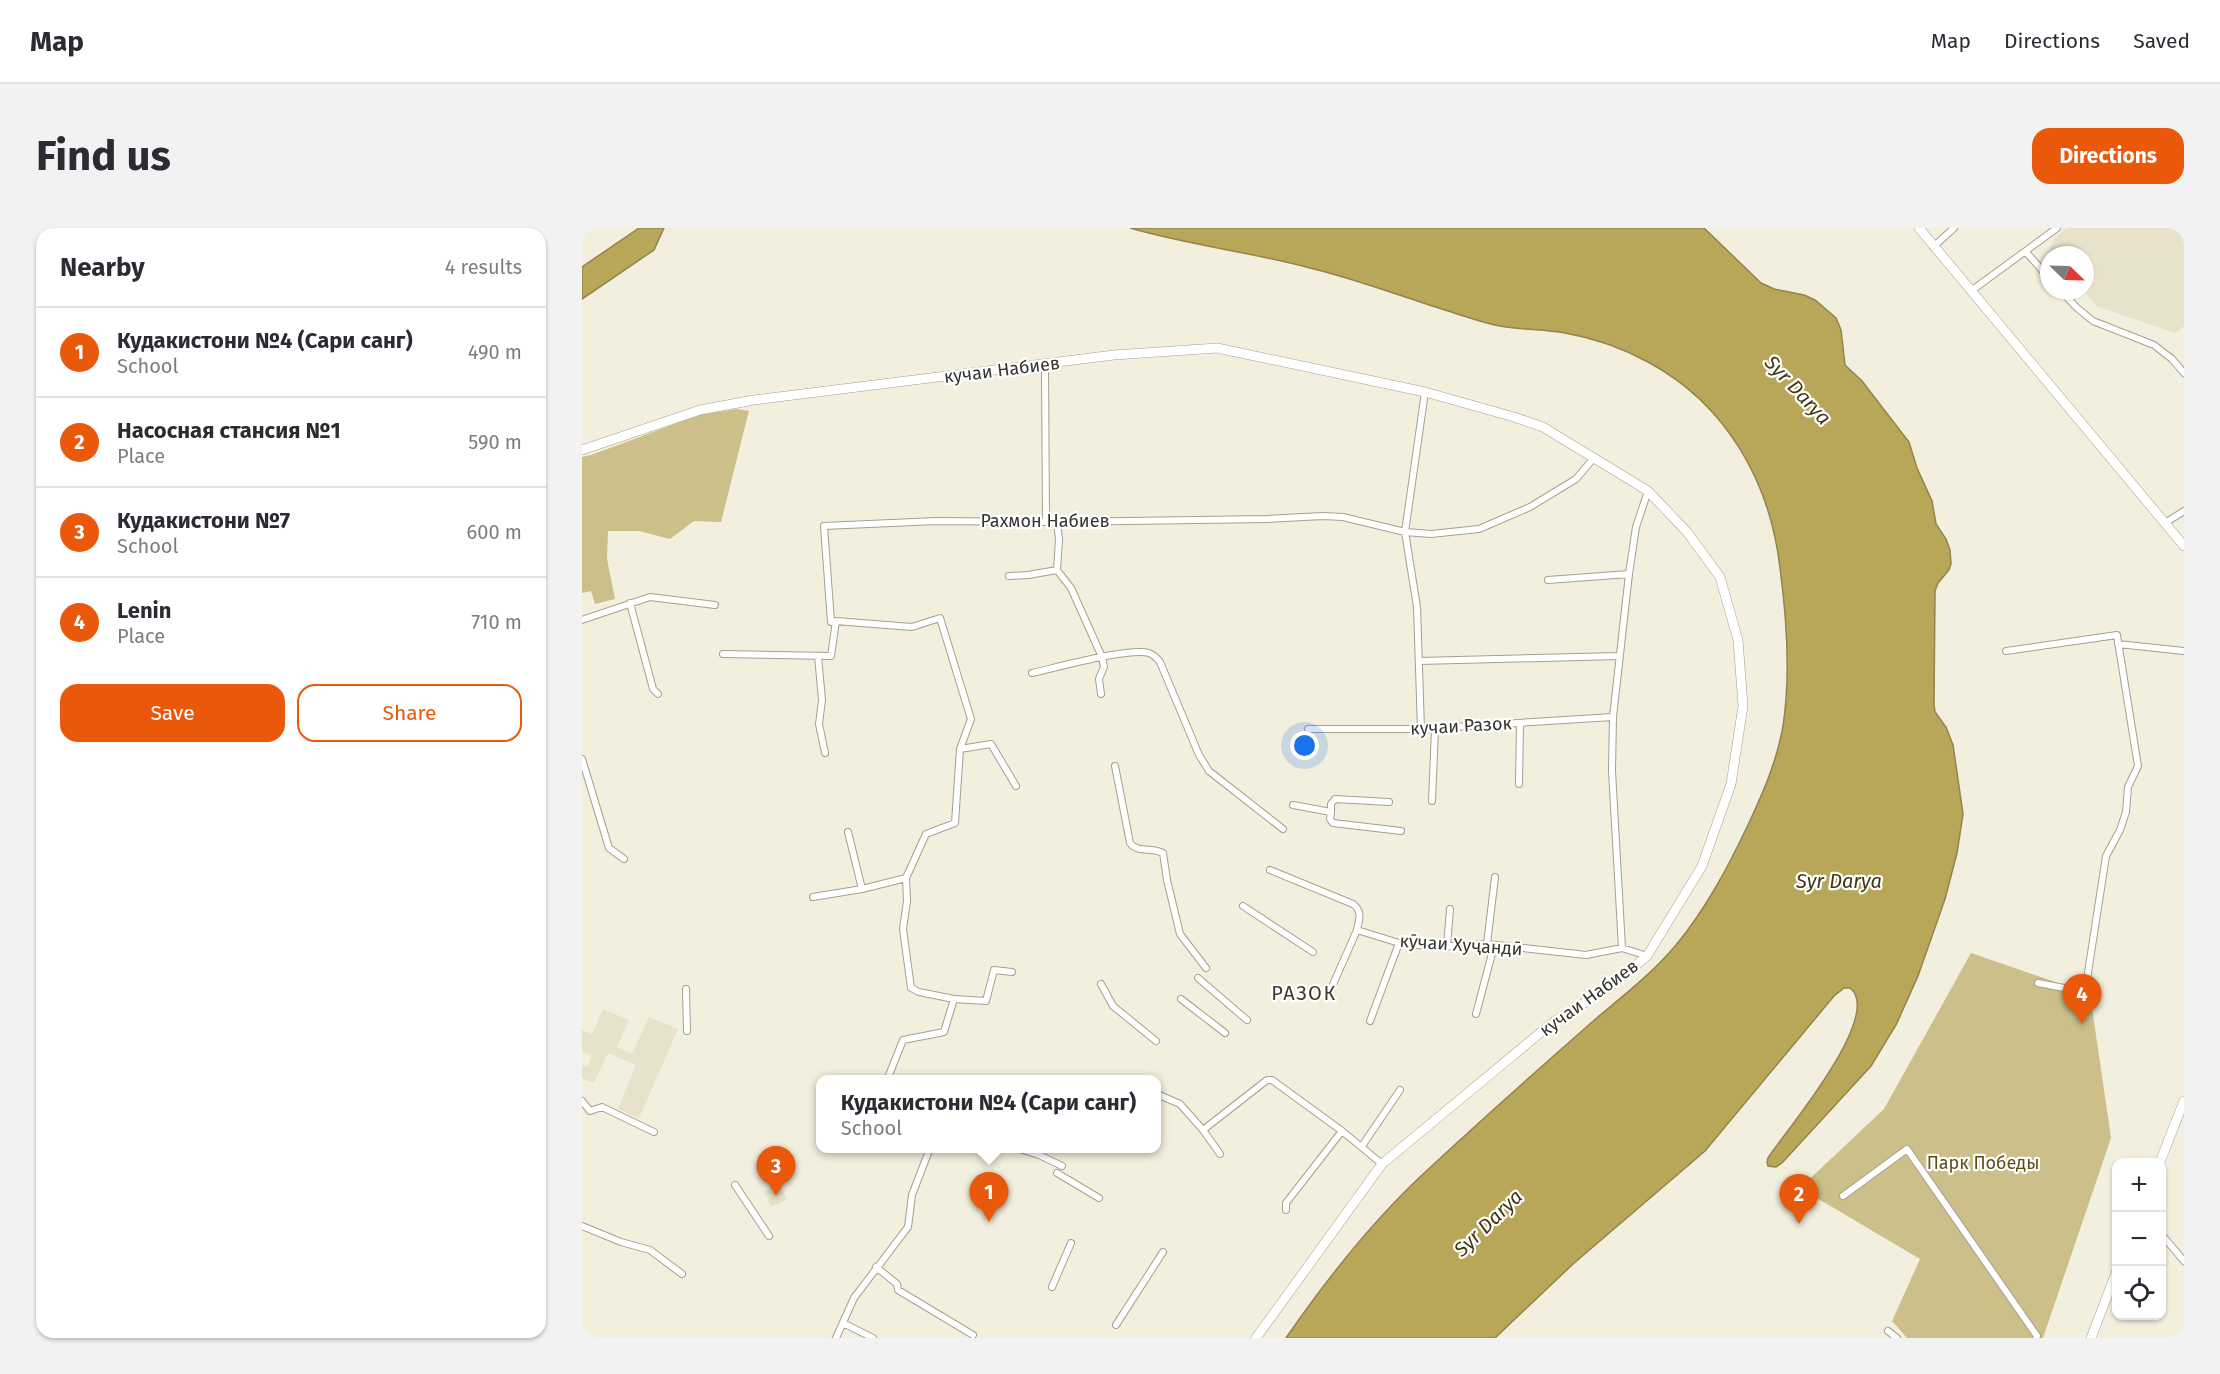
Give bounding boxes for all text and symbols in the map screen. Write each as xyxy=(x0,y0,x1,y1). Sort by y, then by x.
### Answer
text: Map xyxy=(30,25,84,58)
text: Map xyxy=(1931,28,1971,54)
text: Directions xyxy=(2004,28,2100,54)
text: Saved xyxy=(2133,28,2190,54)
button: Directions xyxy=(2032,128,2184,184)
text: Find us xyxy=(36,131,171,181)
north arrow xyxy=(2040,246,2094,300)
text: Nearby xyxy=(60,252,145,283)
text: 4 results xyxy=(445,255,522,279)
text: Кудакистони №4 (Сари санг) xyxy=(117,327,413,354)
text: 1 xyxy=(75,340,84,364)
text: 490 m xyxy=(468,340,522,364)
water label: Syr Darya xyxy=(1759,350,1836,430)
street label: кучаи Набиев xyxy=(943,352,1061,388)
text: School xyxy=(117,354,178,378)
text: Насосная стансия №1 xyxy=(117,417,341,444)
text: 2 xyxy=(74,430,85,454)
text: 590 m xyxy=(468,430,522,454)
text: Place xyxy=(117,444,165,468)
text: Кудакистони №7 xyxy=(117,507,290,534)
street label: Рахмон Набиев xyxy=(980,510,1110,532)
text: 3 xyxy=(74,520,85,544)
text: 600 m xyxy=(467,520,522,544)
text: School xyxy=(117,534,178,558)
text: Lenin xyxy=(117,597,171,624)
text: 4 xyxy=(74,610,85,634)
text: 710 m xyxy=(471,610,522,634)
text: Place xyxy=(117,624,165,648)
button: Save xyxy=(60,684,285,742)
button: Share xyxy=(297,684,522,742)
street label: кучаи Разок xyxy=(1410,712,1513,740)
your location xyxy=(1290,731,1319,760)
water label: Syr Darya xyxy=(1795,869,1882,893)
street label: кӯчаи Хуҷандӣ xyxy=(1399,930,1523,960)
street label: кучаи Набиев xyxy=(1535,955,1643,1041)
pin: 4 xyxy=(2062,974,2102,1024)
district label: РАЗОК xyxy=(1271,981,1337,1005)
popup xyxy=(816,1075,1161,1153)
text: Кудакистони №4 (Сари санг) xyxy=(841,1089,1136,1116)
text: School xyxy=(841,1116,902,1140)
pin: 3 xyxy=(756,1146,796,1196)
park label: Парк Победы xyxy=(1927,1152,2039,1174)
map controls xyxy=(2112,1158,2166,1320)
button: + xyxy=(2112,1158,2166,1212)
pin: 1 xyxy=(970,1172,1008,1222)
pin: 2 xyxy=(1780,1174,1818,1224)
water label: Syr Darya xyxy=(1448,1185,1527,1262)
button: − xyxy=(2112,1212,2166,1266)
button: locate xyxy=(2112,1266,2166,1320)

